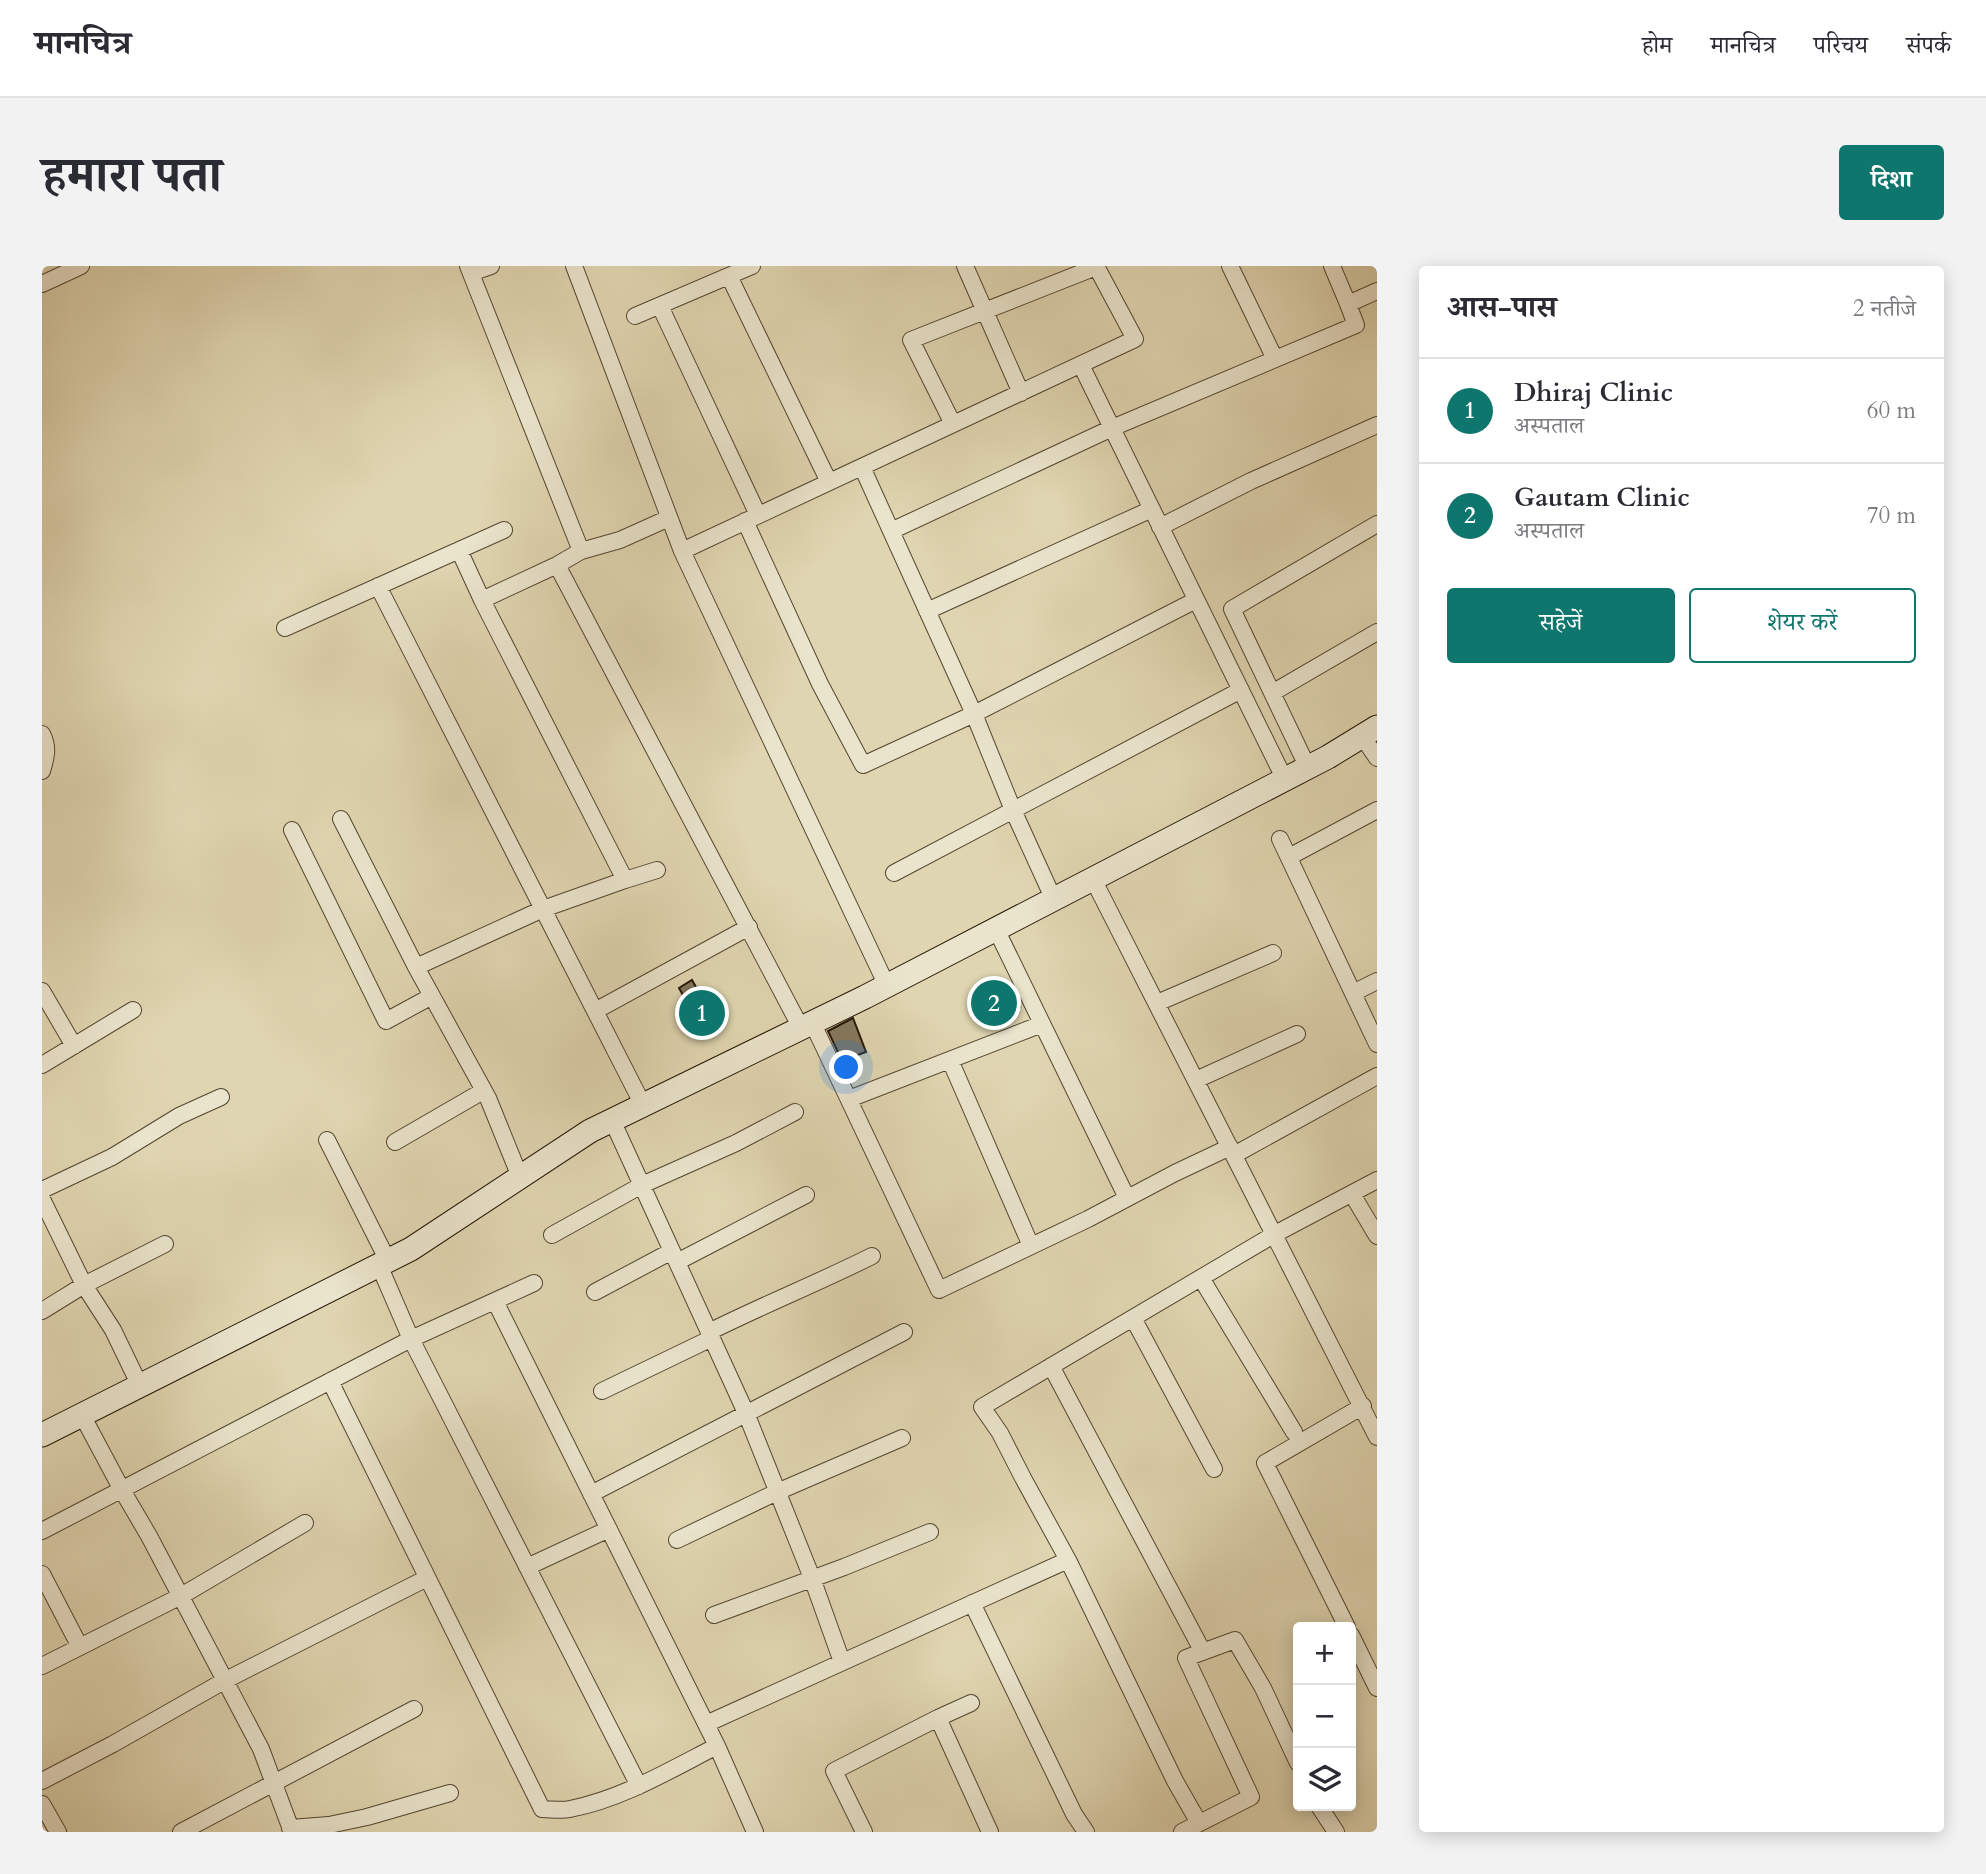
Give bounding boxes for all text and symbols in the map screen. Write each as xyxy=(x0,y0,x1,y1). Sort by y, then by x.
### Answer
text: मानचित्र xyxy=(35,21,131,66)
text: होम xyxy=(1642,29,1672,62)
text: मानचित्र xyxy=(1710,29,1776,62)
text: परिचय xyxy=(1814,29,1868,62)
text: संपर्क xyxy=(1906,29,1951,62)
text: हमारा पता xyxy=(42,142,222,209)
button: दिशा xyxy=(1839,145,1944,220)
text: आस-पास xyxy=(1447,287,1557,328)
text: 2 नतीजे xyxy=(1853,293,1916,324)
text: Dhiraj Clinic xyxy=(1514,375,1673,410)
text: 1 xyxy=(1464,395,1476,426)
text: 60 m xyxy=(1867,395,1916,426)
text: अस्पताल xyxy=(1514,410,1584,441)
text: Gautam Clinic xyxy=(1514,480,1690,515)
text: 2 xyxy=(1464,500,1476,531)
text: 70 m xyxy=(1867,500,1916,531)
text: अस्पताल xyxy=(1514,515,1584,546)
button: सहेजें xyxy=(1447,588,1675,663)
button: शेयर करें xyxy=(1689,588,1916,663)
pin: 2 xyxy=(971,977,1017,1029)
pin: 1 xyxy=(679,987,725,1039)
your location xyxy=(829,1050,863,1084)
map controls xyxy=(1293,1622,1356,1811)
button: + xyxy=(1293,1622,1356,1685)
button: − xyxy=(1293,1685,1356,1748)
button: layers xyxy=(1293,1748,1356,1811)

